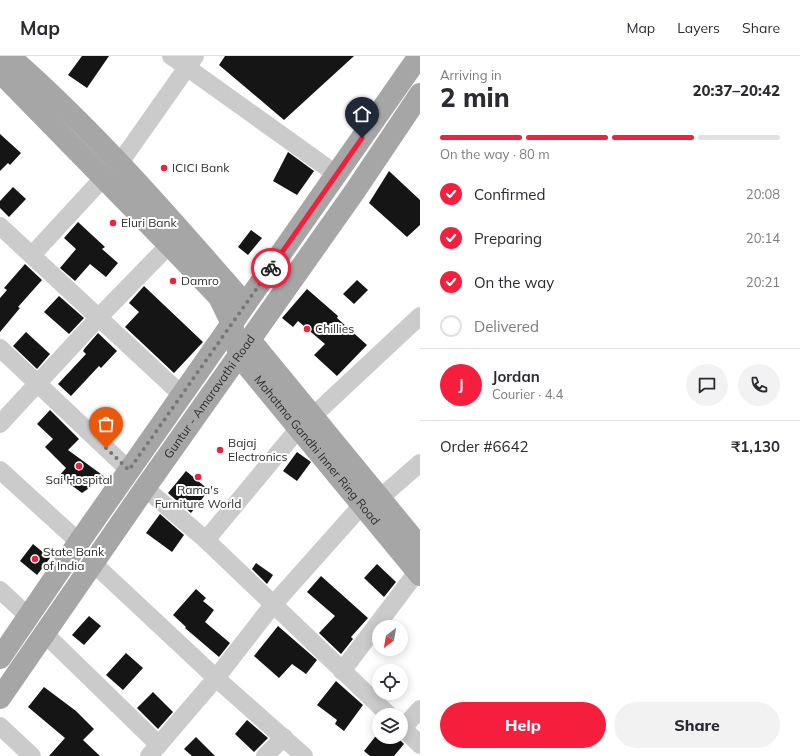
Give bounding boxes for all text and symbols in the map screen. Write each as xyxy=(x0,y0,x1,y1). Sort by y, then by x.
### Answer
text: Map xyxy=(20,16,60,40)
text: Map xyxy=(626,19,655,37)
text: Layers xyxy=(677,19,720,37)
text: Share xyxy=(742,19,780,37)
text: Arriving in xyxy=(440,67,502,83)
text: 2 min xyxy=(440,81,510,114)
text: 20:37–20:42 xyxy=(693,81,780,100)
pin xyxy=(345,97,379,138)
icon: home xyxy=(351,103,373,125)
text: On the way · 80 m xyxy=(440,146,550,162)
place label: ICICI Bank xyxy=(172,160,230,175)
marker: ICICI Bank xyxy=(159,163,169,173)
icon: check xyxy=(440,183,462,205)
text: Confirmed xyxy=(474,185,545,204)
text: 20:08 xyxy=(746,186,780,202)
place label: Eluri Bank xyxy=(121,215,178,230)
marker: Eluri Bank xyxy=(108,218,118,228)
icon: check xyxy=(440,227,462,249)
text: Preparing xyxy=(474,229,542,248)
text: 20:14 xyxy=(746,230,780,246)
courier xyxy=(251,248,291,288)
icon: bike xyxy=(260,257,282,279)
icon: check xyxy=(440,271,462,293)
place label: Damro xyxy=(181,273,219,288)
text: On the way xyxy=(474,273,554,292)
text: 20:21 xyxy=(746,274,780,290)
marker: Damro xyxy=(168,276,178,286)
text: Delivered xyxy=(474,317,539,336)
place label: Chillies xyxy=(315,321,354,336)
marker: Chillies xyxy=(302,324,312,334)
street label: Guntur - Amaravathi Road xyxy=(160,332,258,461)
button: chat xyxy=(686,364,728,406)
button: phone xyxy=(738,364,780,406)
text: Jordan xyxy=(492,367,540,386)
street label: Mahatma Gandhi Inner Ring Road xyxy=(251,372,383,528)
text: J xyxy=(458,375,464,394)
text: Courier · 4.4 xyxy=(492,386,563,402)
pin xyxy=(89,407,123,448)
icon: bag xyxy=(95,413,117,435)
place label: Bajaj Electronics xyxy=(228,435,288,464)
text: Order #6642 xyxy=(440,437,528,456)
text: ₹1,130 xyxy=(731,437,780,456)
marker: Bajaj Electronics xyxy=(215,445,225,455)
marker: Sai Hospital xyxy=(74,461,84,471)
place label: Sai Hospital xyxy=(46,472,112,487)
marker: Rama's Furniture World xyxy=(193,472,203,482)
place label: Rama's Furniture World xyxy=(155,482,241,511)
place label: State Bank of India xyxy=(43,544,105,573)
marker: State Bank of India xyxy=(30,554,40,564)
north arrow xyxy=(372,620,408,656)
map controls xyxy=(372,620,408,744)
button: locate xyxy=(372,664,408,700)
button: Help xyxy=(440,702,606,748)
button: Share xyxy=(614,702,780,748)
button: layers xyxy=(372,708,408,744)

